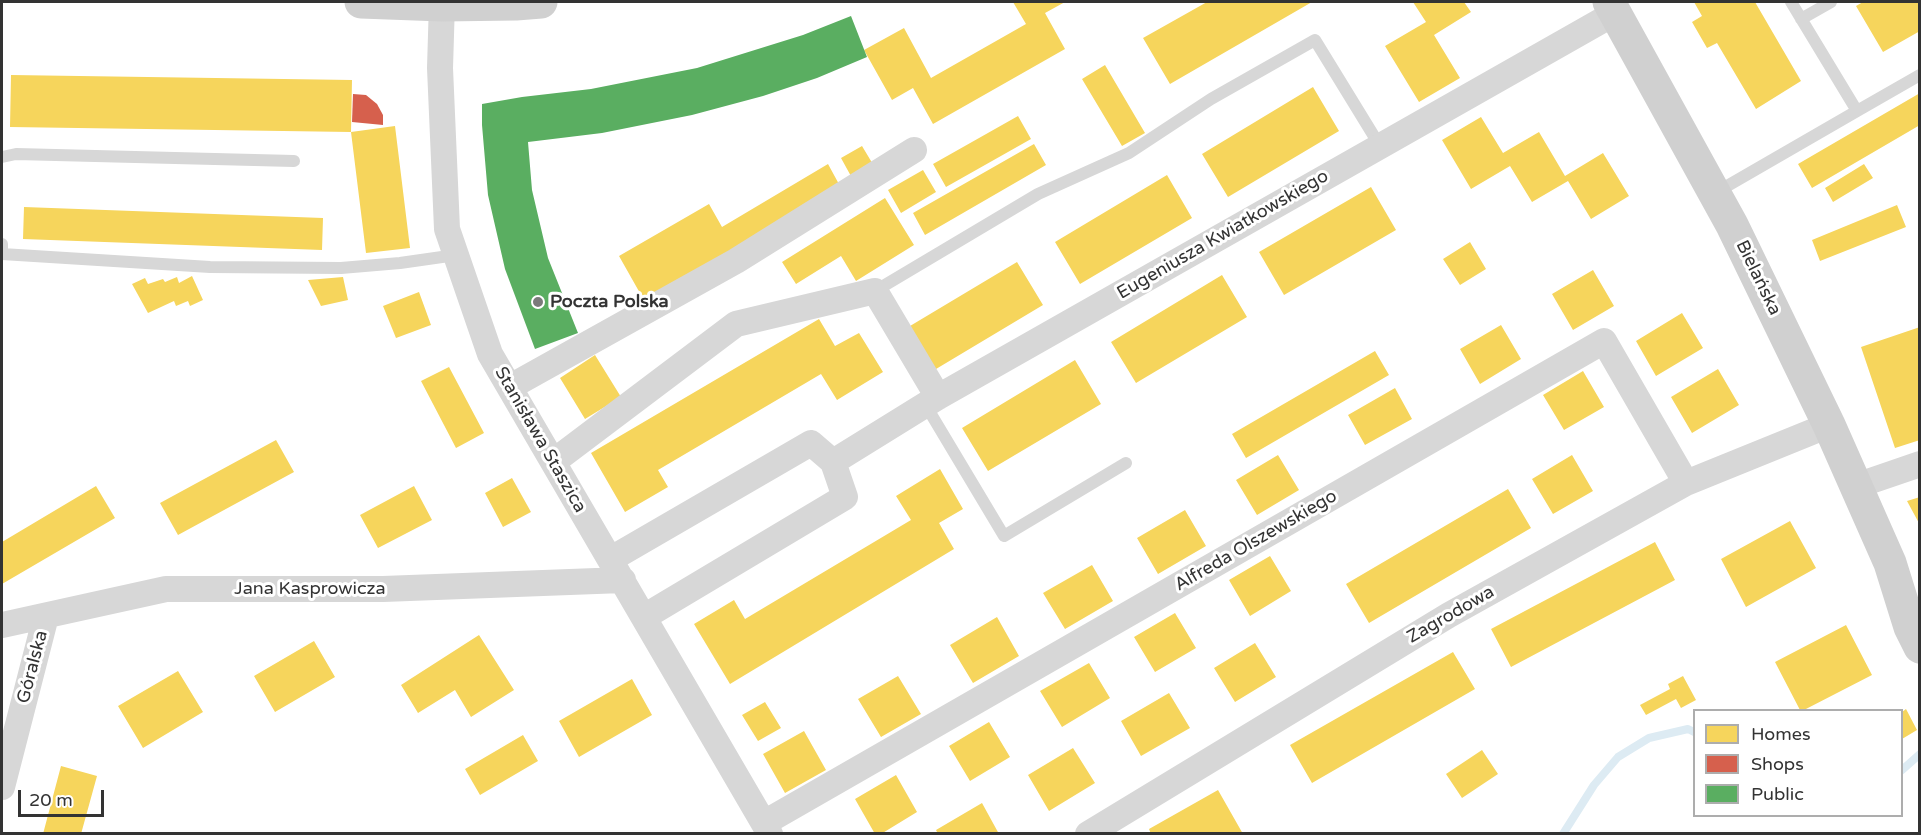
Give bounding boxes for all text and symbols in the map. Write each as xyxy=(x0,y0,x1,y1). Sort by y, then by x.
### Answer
street label: Eugeniusza Kwiatkowskiego xyxy=(1114,166,1332,304)
street label: Bielańska xyxy=(1731,237,1785,319)
place label: Poczta Polska xyxy=(550,291,669,313)
marker: Poczta Polska xyxy=(531,295,545,309)
street label: Stanisława Staszica xyxy=(489,363,591,517)
street label: Alfreda Olszewskiego xyxy=(1171,486,1341,596)
street label: Jana Kasprowicza xyxy=(234,578,386,600)
street label: Zagrodowa xyxy=(1404,581,1498,649)
street label: Góralska xyxy=(13,628,53,706)
legend xyxy=(1693,709,1903,817)
text: Homes xyxy=(1751,723,1811,745)
text: Shops xyxy=(1751,753,1804,775)
scale bar xyxy=(21,778,106,816)
text: Public xyxy=(1751,783,1804,805)
text: 20 m xyxy=(29,789,73,811)

